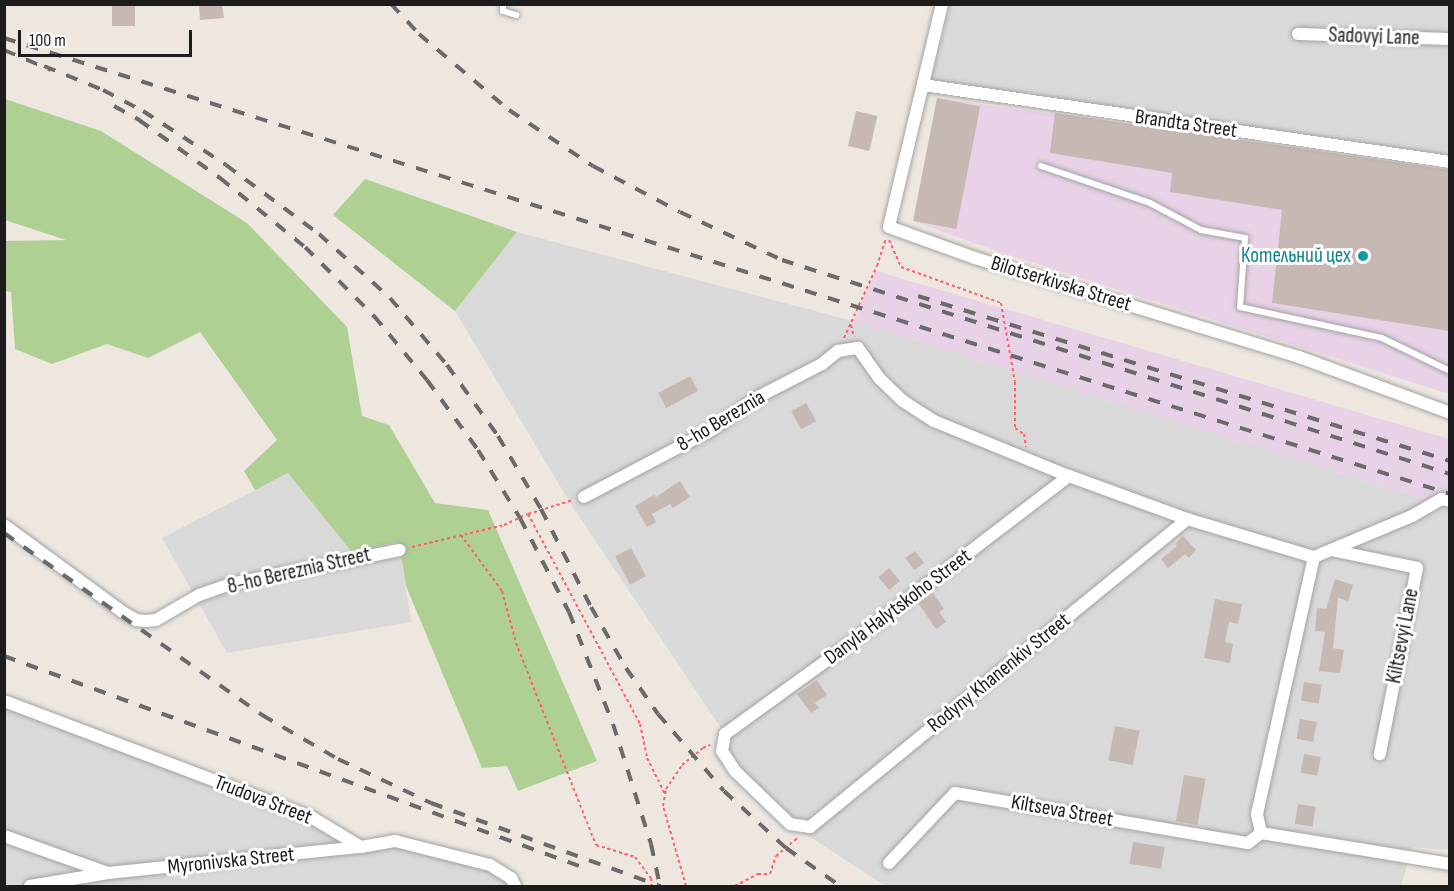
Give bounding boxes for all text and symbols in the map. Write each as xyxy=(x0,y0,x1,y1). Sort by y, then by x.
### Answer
scale bar xyxy=(21,18,195,56)
street label: Sadovyi Lane xyxy=(1328,23,1420,51)
text: 100 m xyxy=(29,30,66,51)
street label: Brandta Street xyxy=(1133,104,1239,144)
place label: Котельний цех xyxy=(1241,243,1351,269)
marker: Котельний цех xyxy=(1356,249,1370,263)
street label: Bilotserkivska Street xyxy=(988,251,1134,317)
street label: 8-ho Bereznia xyxy=(672,385,770,457)
street label: 8-ho Bereznia Street xyxy=(225,542,373,600)
street label: Danyla Halytskoho Street xyxy=(820,544,976,670)
street label: Kiltsevyi Lane xyxy=(1381,586,1425,686)
street label: Rodyny Khanenkiv Street xyxy=(923,608,1075,738)
street label: Trudova Street xyxy=(211,770,315,830)
street label: Kiltseva Street xyxy=(1009,790,1115,832)
street label: Myronivska Street xyxy=(166,842,296,880)

